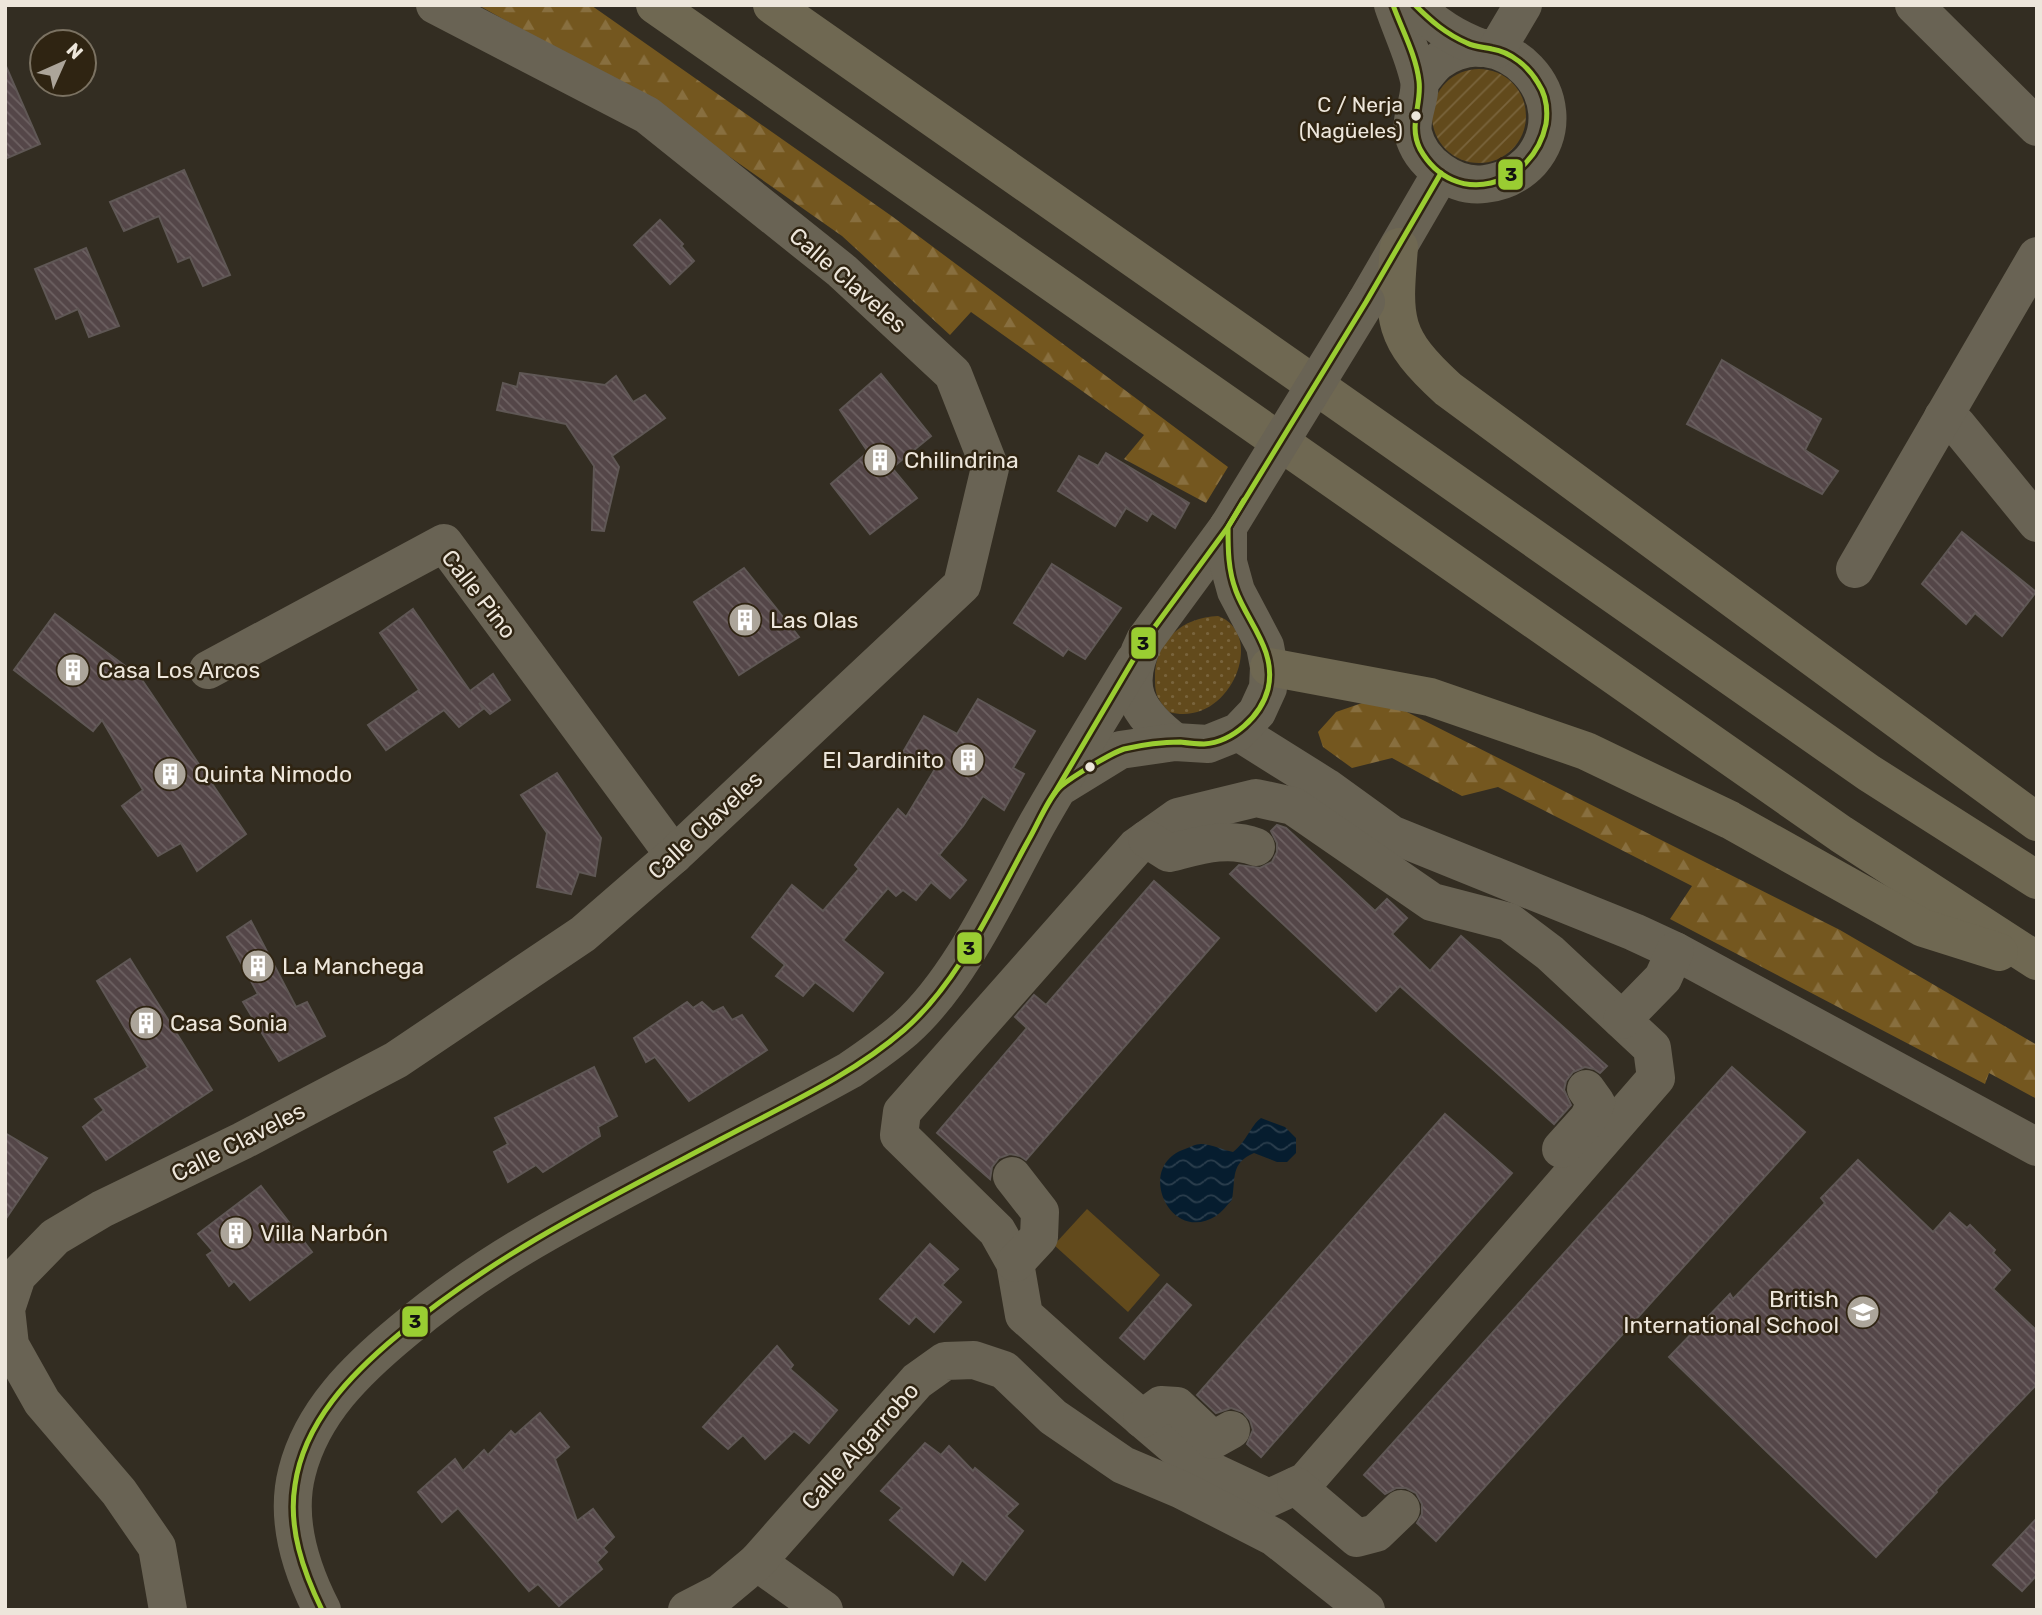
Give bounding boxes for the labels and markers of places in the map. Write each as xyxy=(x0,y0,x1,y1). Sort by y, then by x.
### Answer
place label: C / Nerja (Nagüeles) xyxy=(1299,92,1403,143)
marker: C / Nerja (Nagüeles) xyxy=(1409,109,1423,123)
building icon: Chilindrina xyxy=(861,441,899,479)
place label: Chilindrina xyxy=(904,446,1019,474)
building icon: Las Olas xyxy=(726,601,764,639)
place label: Las Olas xyxy=(770,606,859,634)
building icon: Casa Los Arcos xyxy=(54,651,92,689)
place label: Casa Los Arcos xyxy=(98,656,260,684)
building icon: El Jardinito xyxy=(949,741,987,779)
place label: El Jardinito xyxy=(822,746,944,774)
building icon: Quinta Nimodo xyxy=(151,755,189,793)
place label: Quinta Nimodo xyxy=(194,760,352,788)
unlabelled marker xyxy=(1083,760,1097,774)
building icon: La Manchega xyxy=(239,947,277,985)
place label: La Manchega xyxy=(282,952,424,980)
building icon: Casa Sonia xyxy=(127,1004,165,1042)
place label: Casa Sonia xyxy=(170,1009,288,1037)
building icon: Villa Narbón xyxy=(217,1214,255,1252)
place label: Villa Narbón xyxy=(260,1219,388,1247)
place label: British International School xyxy=(1623,1285,1839,1339)
school or university icon: British International School xyxy=(1844,1293,1882,1331)

